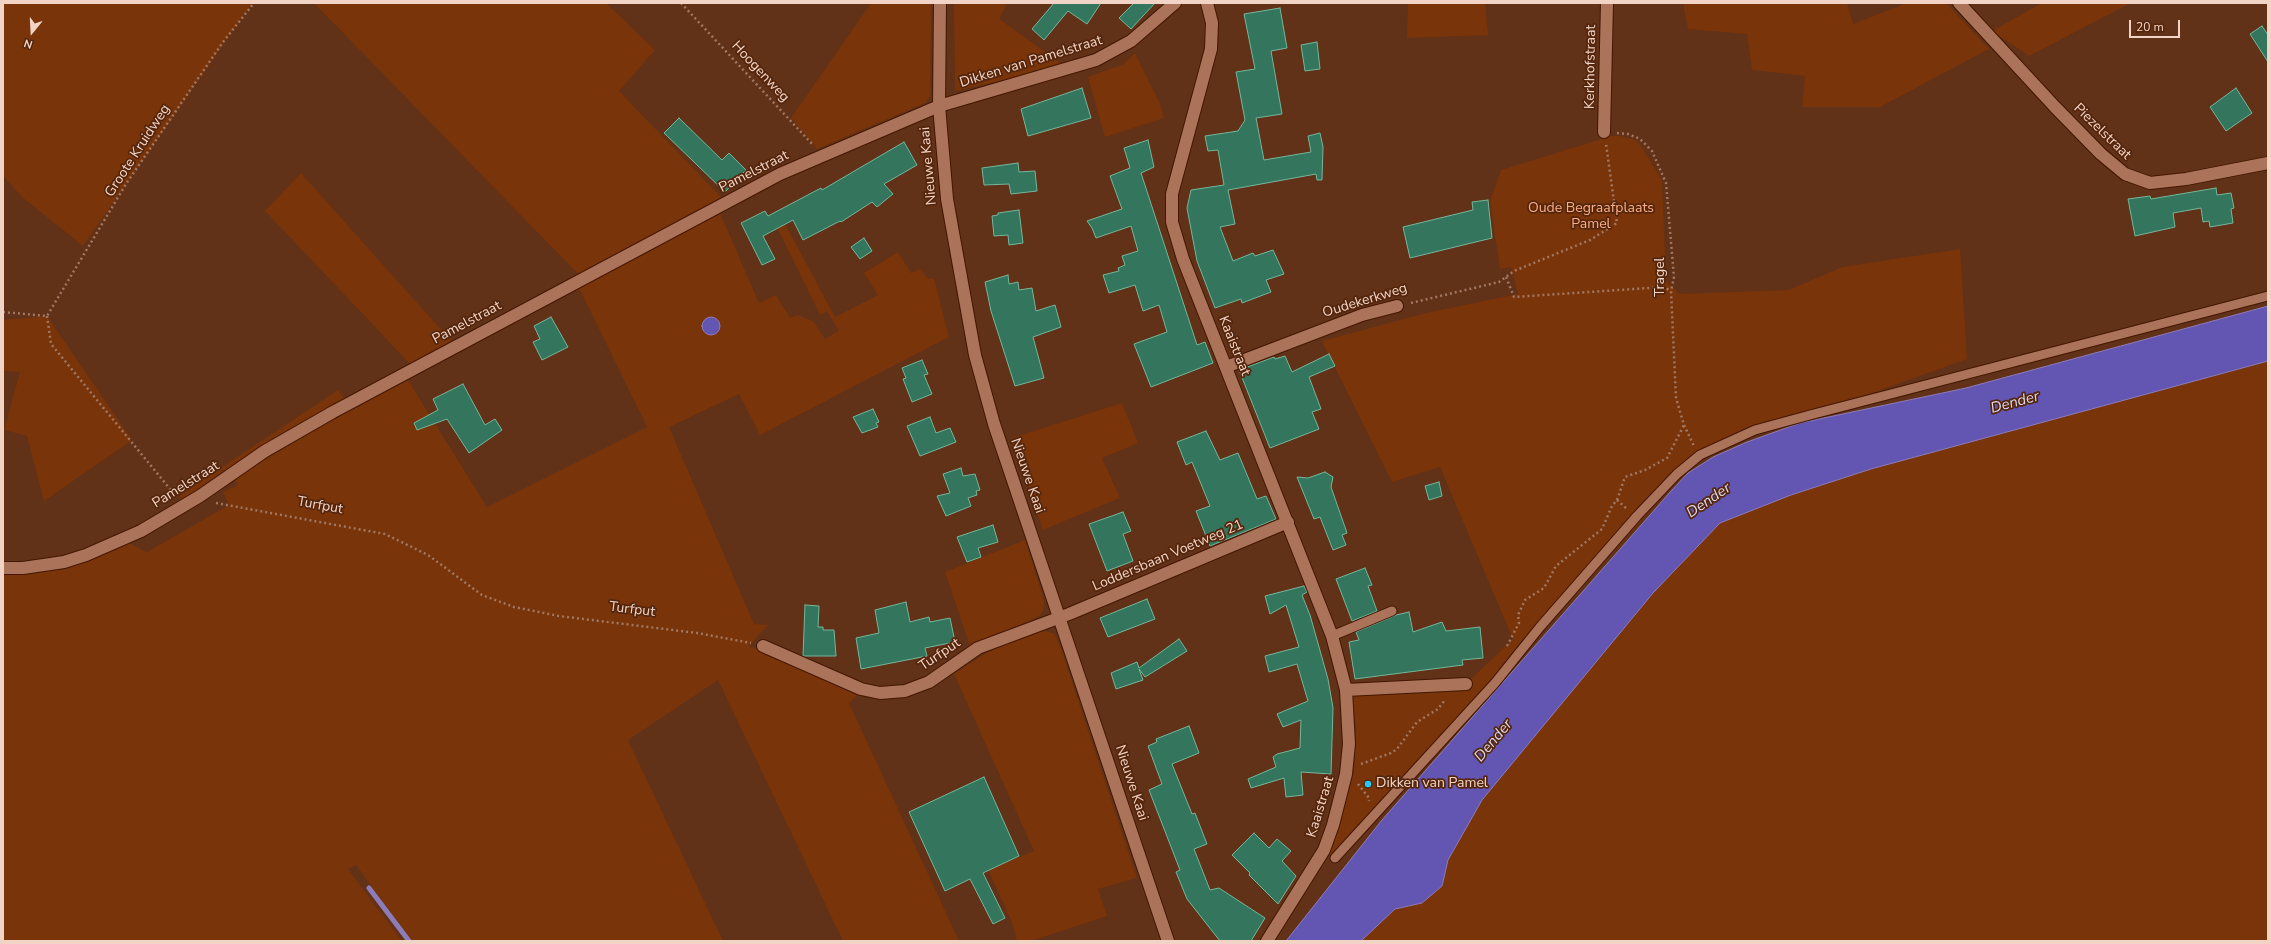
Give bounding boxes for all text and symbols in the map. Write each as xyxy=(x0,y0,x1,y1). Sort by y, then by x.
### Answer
north arrow xyxy=(12,12,52,52)
scale bar xyxy=(2131,12,2182,38)
text: 20 m xyxy=(2136,19,2164,35)
street label: Kerkhofstraat xyxy=(1582,25,1600,109)
street label: Dikken van Pamelstraat xyxy=(958,32,1104,92)
text: N xyxy=(22,35,34,52)
street label: Hoogenweg xyxy=(728,38,792,106)
street label: Piezelstraat xyxy=(2070,100,2134,164)
street label: Groote Kruidweg xyxy=(102,102,174,200)
street label: Nieuwe Kaai xyxy=(917,126,941,206)
street label: Pamelstraat xyxy=(716,147,792,197)
park label: Oude Begraafplaats Pamel xyxy=(1528,201,1654,234)
street label: Tragel xyxy=(1653,257,1669,297)
street label: Oudekerkweg xyxy=(1321,280,1409,322)
street label: Pamelstraat xyxy=(430,298,504,348)
street label: Kaaistraat xyxy=(1214,314,1254,378)
water label: Dender xyxy=(1989,388,2041,418)
street label: Nieuwe Kaai xyxy=(1006,436,1048,516)
street label: Pamelstraat xyxy=(149,458,223,512)
water label: Dender xyxy=(1683,480,1735,522)
street label: Turfput xyxy=(296,494,344,518)
street label: Loddersbaan Voetweg 21 xyxy=(1090,517,1246,595)
street label: Turfput xyxy=(608,599,656,621)
street label: Turfput xyxy=(916,635,964,675)
water label: Dender xyxy=(1471,716,1517,766)
street label: Nieuwe Kaai xyxy=(1111,743,1151,823)
street label: Kaaistraat xyxy=(1304,774,1338,840)
place label: Dikken van Pamel xyxy=(1376,776,1488,792)
marker: Dikken van Pamel xyxy=(1363,779,1373,789)

